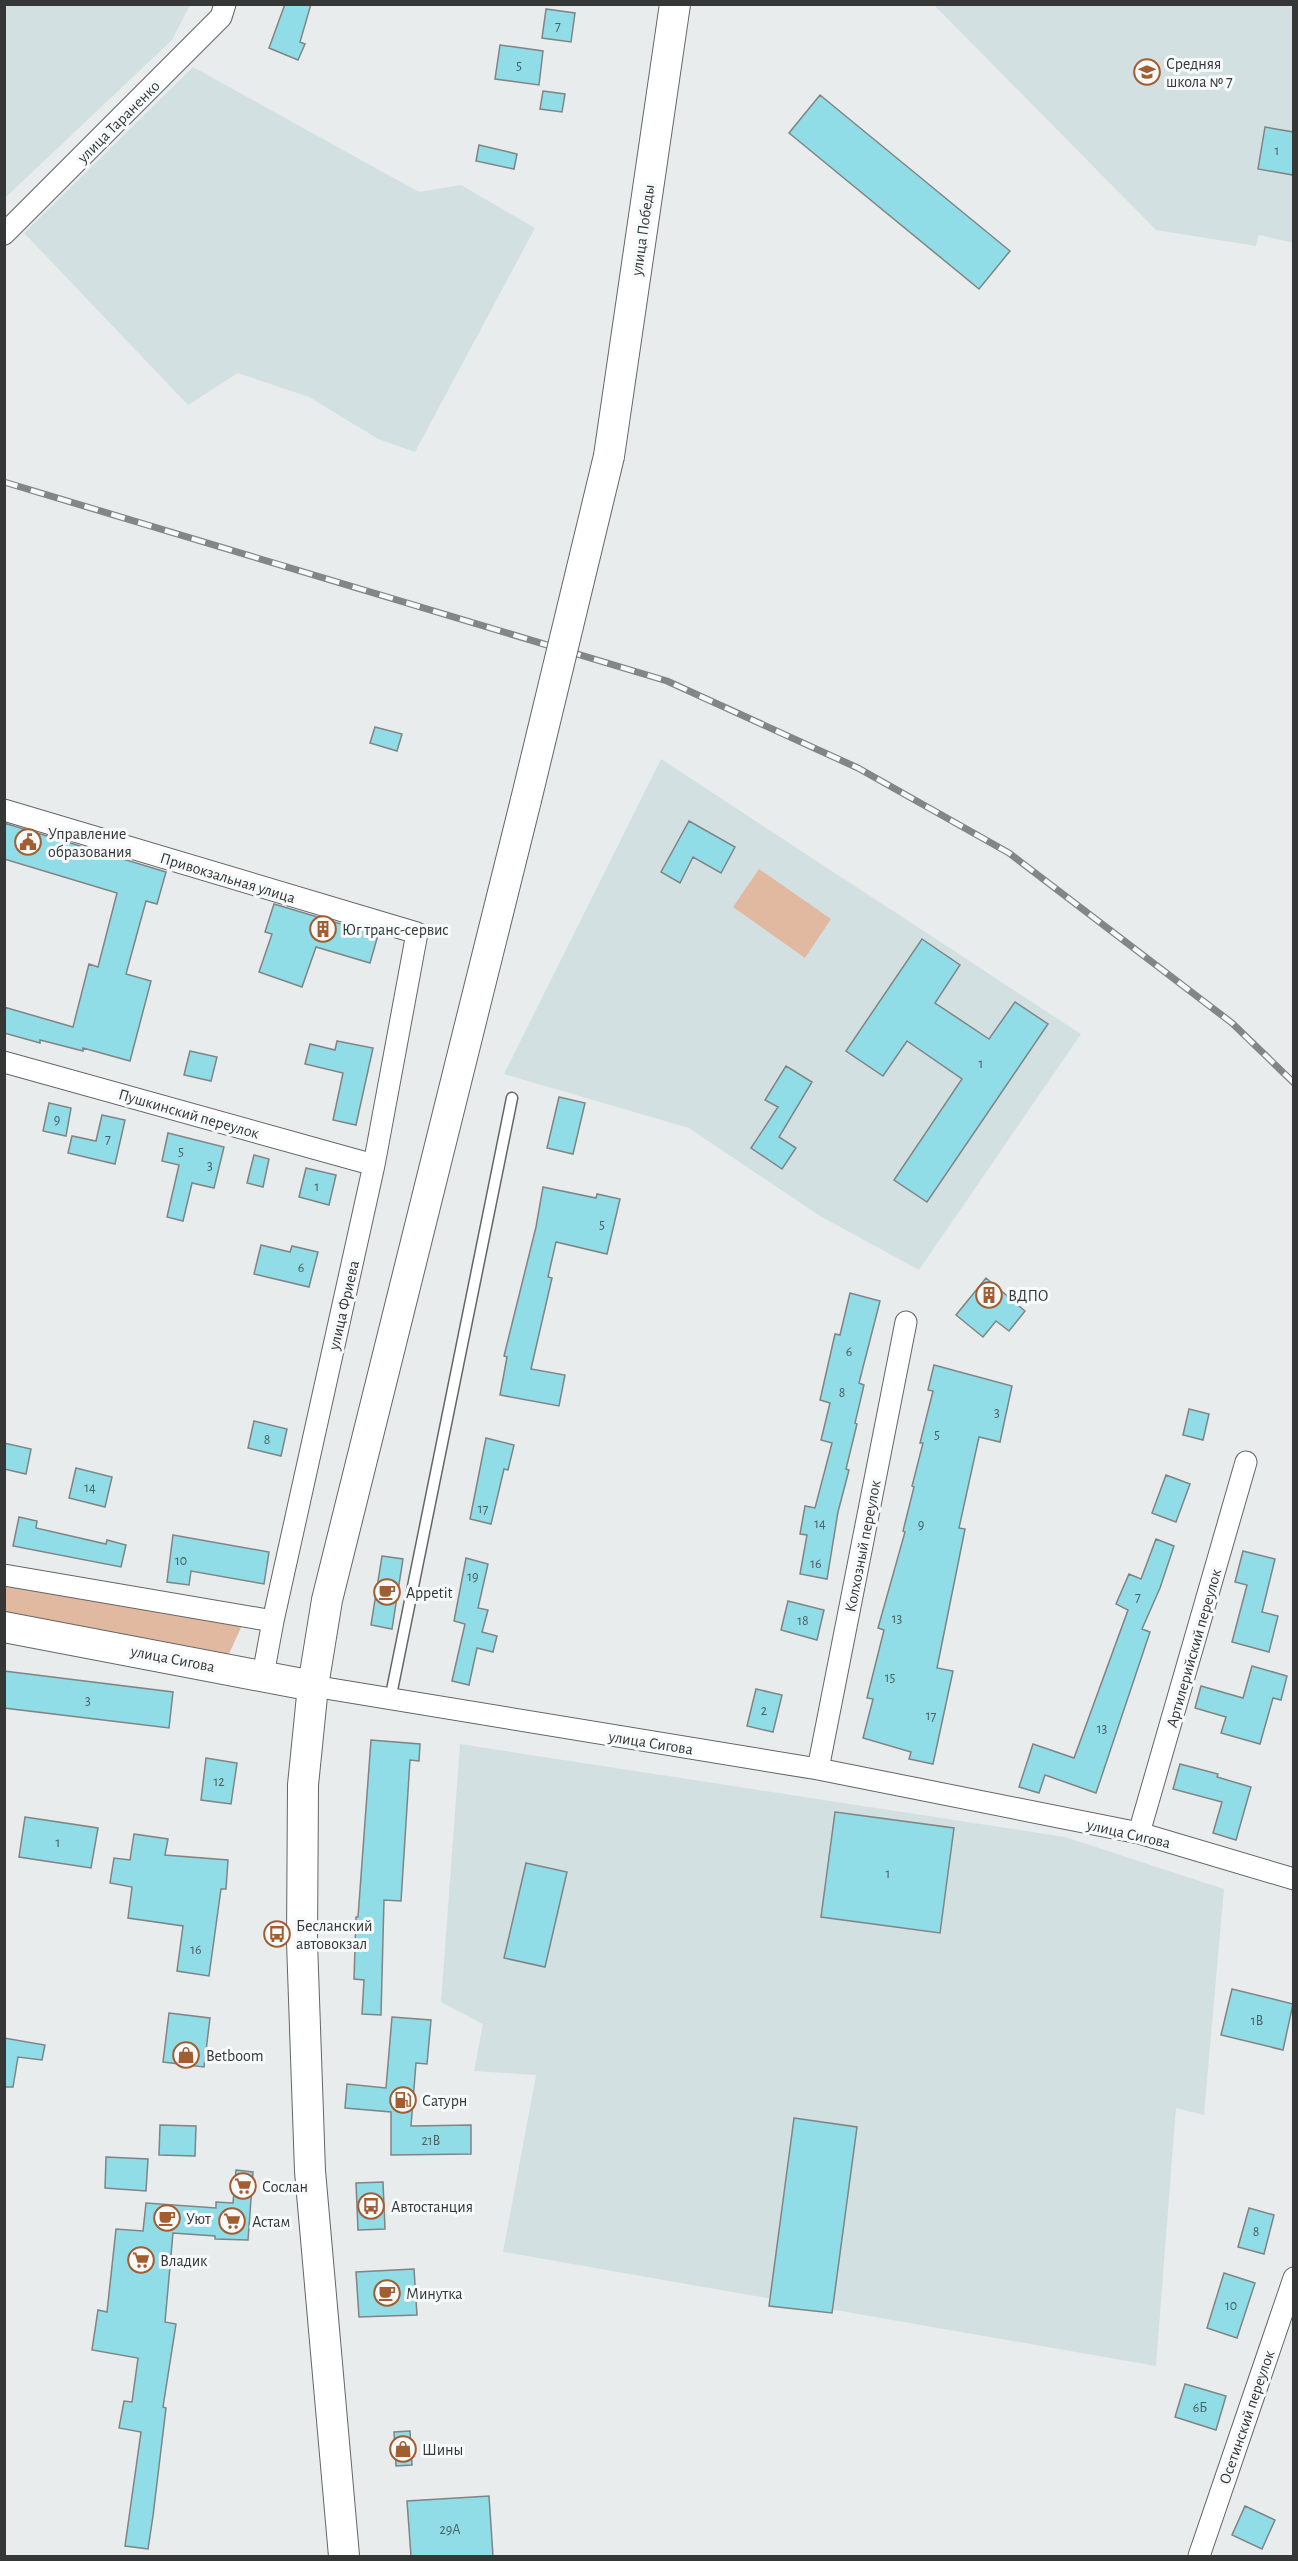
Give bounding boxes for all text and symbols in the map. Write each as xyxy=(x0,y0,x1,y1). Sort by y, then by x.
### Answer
house number: 7 xyxy=(555,19,561,33)
place label: Средняя школа № 7 xyxy=(1166,56,1233,90)
school or university icon: Средняя школа № 7 xyxy=(1132,57,1162,87)
house number: 5 xyxy=(516,59,522,73)
street label: улица Тараненко xyxy=(74,77,164,167)
house number: 1 xyxy=(1275,144,1279,158)
street label: улица Победы xyxy=(629,184,658,278)
place label: Управление образования xyxy=(48,826,132,860)
public building icon: Управление образования xyxy=(13,827,43,857)
street label: Привокзальная улица xyxy=(158,850,297,907)
building icon: Юг транс-сервис xyxy=(308,914,338,944)
place label: Юг транс-сервис xyxy=(342,922,449,938)
house number: 1 xyxy=(979,1057,983,1071)
street label: Пушкинский переулок xyxy=(116,1086,261,1143)
house number: 9 xyxy=(54,1113,60,1127)
house number: 7 xyxy=(105,1132,111,1146)
house number: 5 xyxy=(178,1145,184,1159)
house number: 3 xyxy=(207,1159,213,1173)
house number: 1 xyxy=(315,1180,319,1194)
house number: 5 xyxy=(599,1218,605,1232)
street label: улица Фриева xyxy=(326,1259,363,1353)
house number: 6 xyxy=(298,1261,304,1275)
building icon: ВДПО xyxy=(974,1280,1004,1310)
place label: ВДПО xyxy=(1008,1288,1049,1304)
house number: 6 xyxy=(846,1345,852,1359)
house number: 8 xyxy=(839,1386,845,1400)
house number: 3 xyxy=(994,1406,1000,1420)
house number: 5 xyxy=(934,1428,940,1442)
house number: 8 xyxy=(264,1433,270,1447)
street label: Колхозный переулок xyxy=(842,1478,885,1614)
house number: 14 xyxy=(84,1481,96,1495)
house number: 17 xyxy=(478,1502,488,1516)
house number: 14 xyxy=(814,1517,826,1531)
house number: 9 xyxy=(918,1518,924,1532)
house number: 10 xyxy=(175,1554,187,1568)
house number: 16 xyxy=(810,1557,822,1571)
street label: Артилерийский переулок xyxy=(1164,1567,1225,1730)
house number: 19 xyxy=(467,1570,479,1584)
cafe icon: Appetit xyxy=(372,1577,402,1607)
place label: Appetit xyxy=(406,1585,453,1601)
house number: 7 xyxy=(1135,1590,1141,1604)
house number: 13 xyxy=(892,1612,903,1626)
house number: 18 xyxy=(797,1614,809,1628)
street label: улица Сигова xyxy=(128,1643,216,1676)
house number: 15 xyxy=(885,1671,895,1685)
house number: 3 xyxy=(85,1694,91,1708)
house number: 2 xyxy=(761,1704,767,1718)
house number: 17 xyxy=(926,1709,936,1723)
house number: 13 xyxy=(1097,1722,1108,1736)
street label: улица Сигова xyxy=(606,1728,694,1759)
house number: 12 xyxy=(213,1775,225,1789)
street label: улица Сигова xyxy=(1084,1816,1172,1852)
house number: 1 xyxy=(56,1836,60,1850)
house number: 1 xyxy=(886,1867,890,1881)
place label: Бесланский автовокзал xyxy=(296,1918,373,1952)
bus stop icon: Бесланский автовокзал xyxy=(262,1919,292,1949)
house number: 16 xyxy=(190,1943,202,1957)
house number: 1В xyxy=(1251,2014,1263,2028)
shop icon: Betboom xyxy=(171,2040,201,2070)
place label: Betboom xyxy=(206,2048,264,2064)
fuel station icon: Сатурн xyxy=(388,2085,418,2115)
place label: Сатурн xyxy=(422,2093,467,2110)
house number: 21В xyxy=(421,2134,441,2148)
supermarket icon: Сослан xyxy=(228,2171,258,2201)
place label: Сослан xyxy=(262,2179,308,2195)
bus stop icon: Автостанция xyxy=(356,2191,386,2221)
place label: Автостанция xyxy=(391,2199,473,2215)
cafe icon: Уют xyxy=(152,2203,182,2233)
supermarket icon: Астам xyxy=(217,2206,247,2236)
place label: Уют xyxy=(186,2211,211,2227)
place label: Астам xyxy=(252,2214,290,2230)
house number: 8 xyxy=(1253,2225,1259,2239)
supermarket icon: Владик xyxy=(126,2245,156,2275)
place label: Владик xyxy=(160,2253,208,2269)
cafe icon: Минутка xyxy=(372,2278,402,2308)
place label: Минутка xyxy=(406,2286,463,2303)
house number: 10 xyxy=(1225,2299,1237,2313)
street label: Осетинский переулок xyxy=(1217,2348,1279,2487)
house number: 6Б xyxy=(1193,2401,1207,2415)
shop icon: Шины xyxy=(388,2434,418,2464)
place label: Шины xyxy=(422,2442,463,2458)
house number: 29А xyxy=(439,2523,461,2537)

